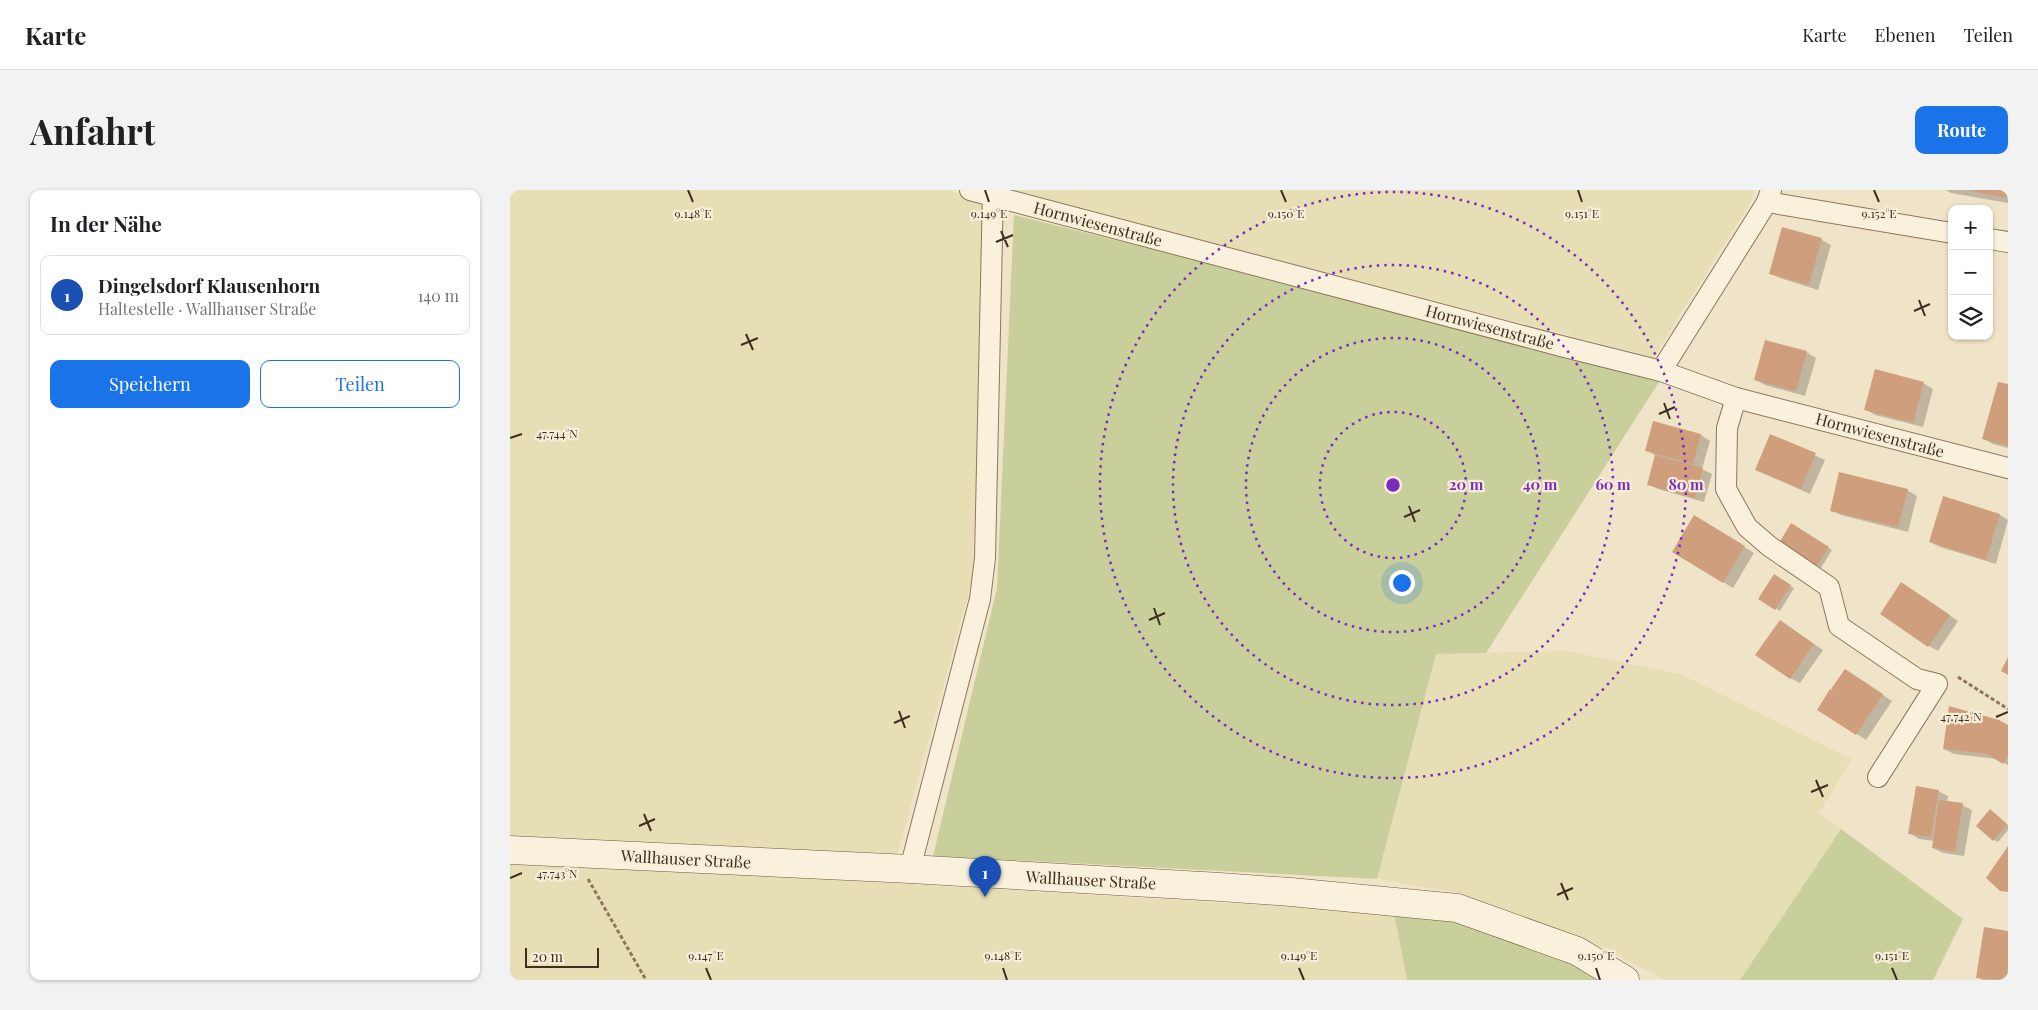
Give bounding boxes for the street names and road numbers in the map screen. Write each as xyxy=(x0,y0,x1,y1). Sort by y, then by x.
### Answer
street label: Hornwiesenstraße xyxy=(1031,196,1165,251)
street label: Hornwiesenstraße xyxy=(1423,299,1557,354)
street label: Hornwiesenstraße xyxy=(1813,407,1947,462)
street label: Wallhauser Straße xyxy=(619,845,752,872)
street label: Wallhauser Straße xyxy=(1024,866,1157,893)

